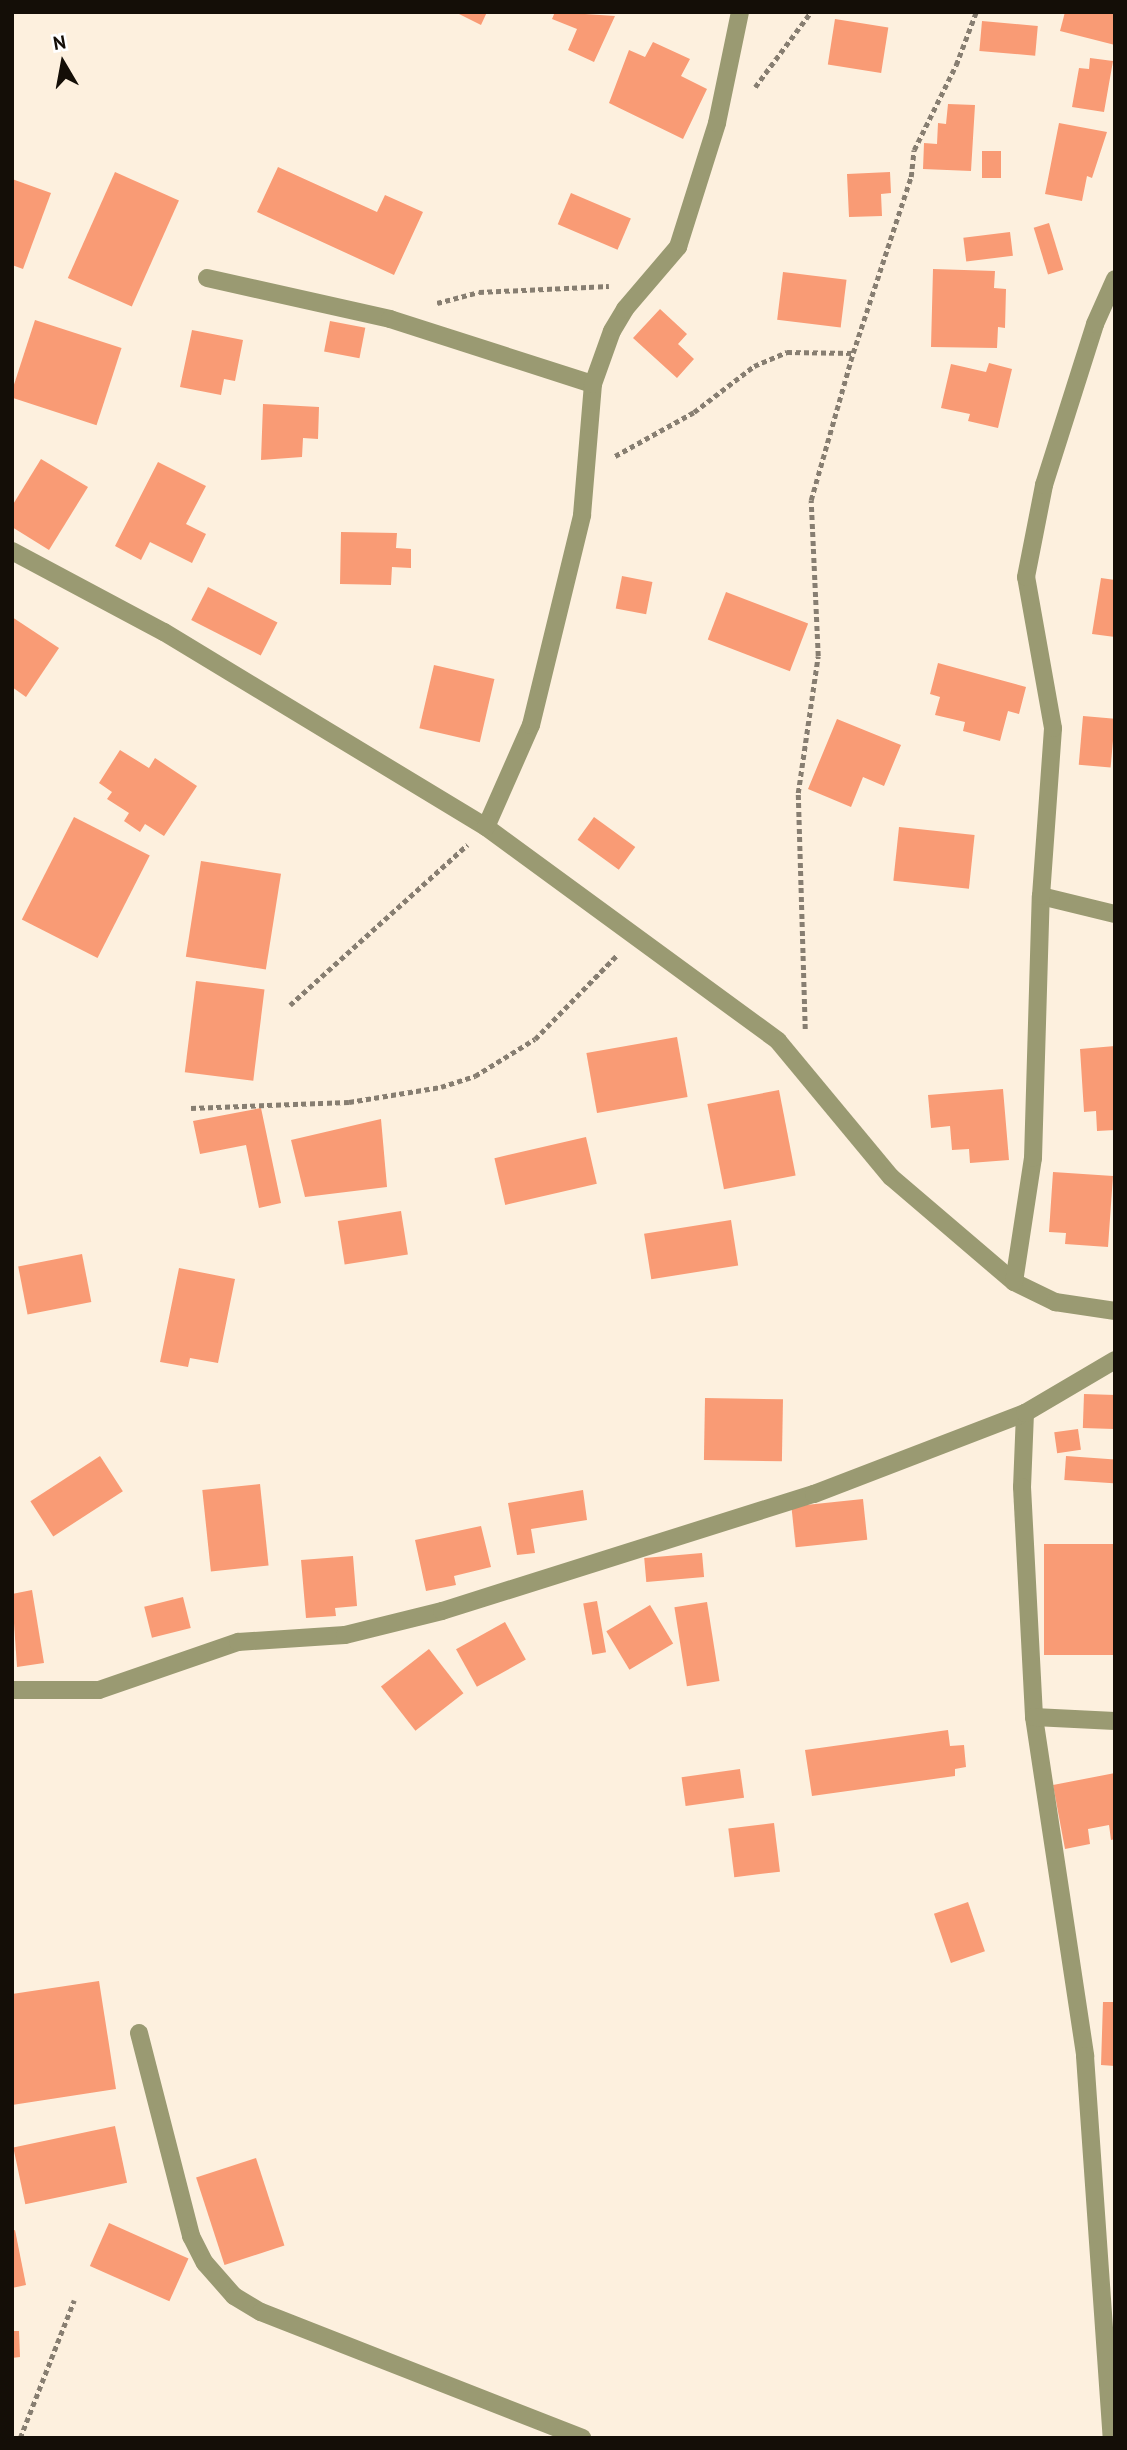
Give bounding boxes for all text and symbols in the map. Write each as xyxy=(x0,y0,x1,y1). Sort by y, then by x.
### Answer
north arrow xyxy=(28,28,98,98)
text: N xyxy=(51,29,68,55)

